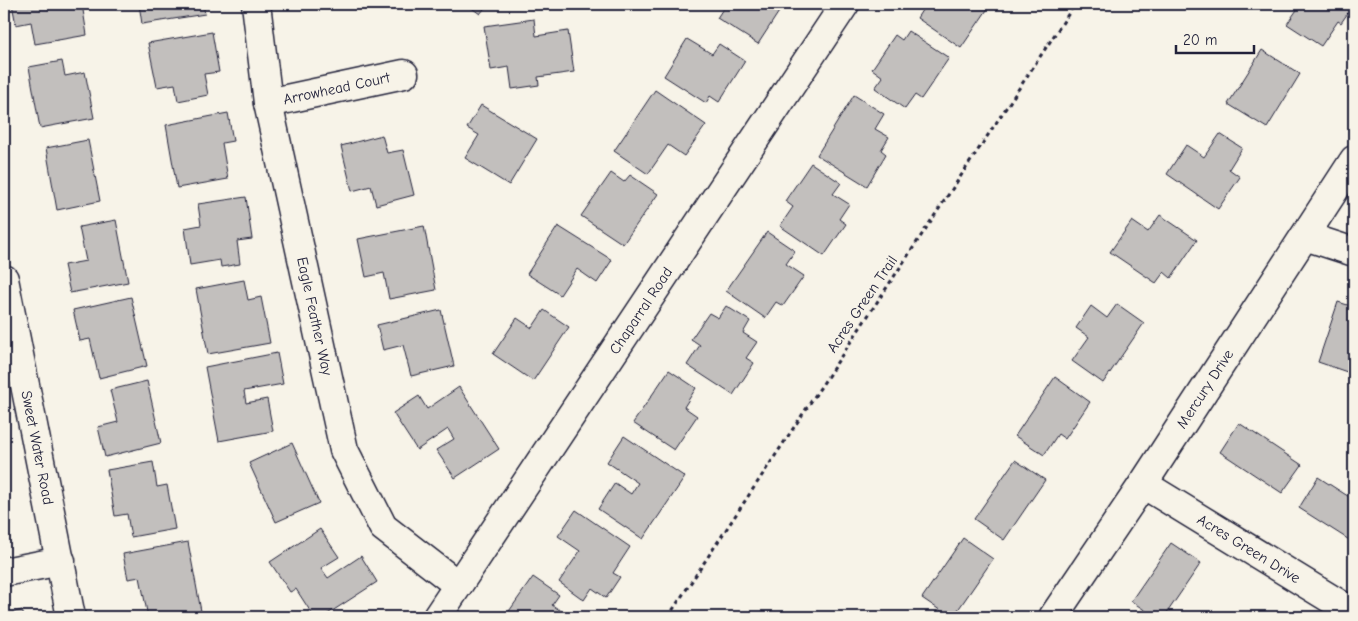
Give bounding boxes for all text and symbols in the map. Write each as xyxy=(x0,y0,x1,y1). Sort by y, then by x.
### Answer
scale bar xyxy=(1176,22,1253,54)
text: 20 m xyxy=(1183,31,1217,49)
street label: Arrowhead Court xyxy=(281,68,392,109)
street label: Acres Green Trail xyxy=(823,252,901,356)
street label: Eagle Feather Way xyxy=(293,255,336,378)
street label: Chaparral Road xyxy=(605,264,676,358)
street label: Mercury Drive xyxy=(1173,346,1237,432)
street label: Sweet Water Road xyxy=(17,389,58,506)
street label: Acres Green Drive xyxy=(1194,510,1304,587)

